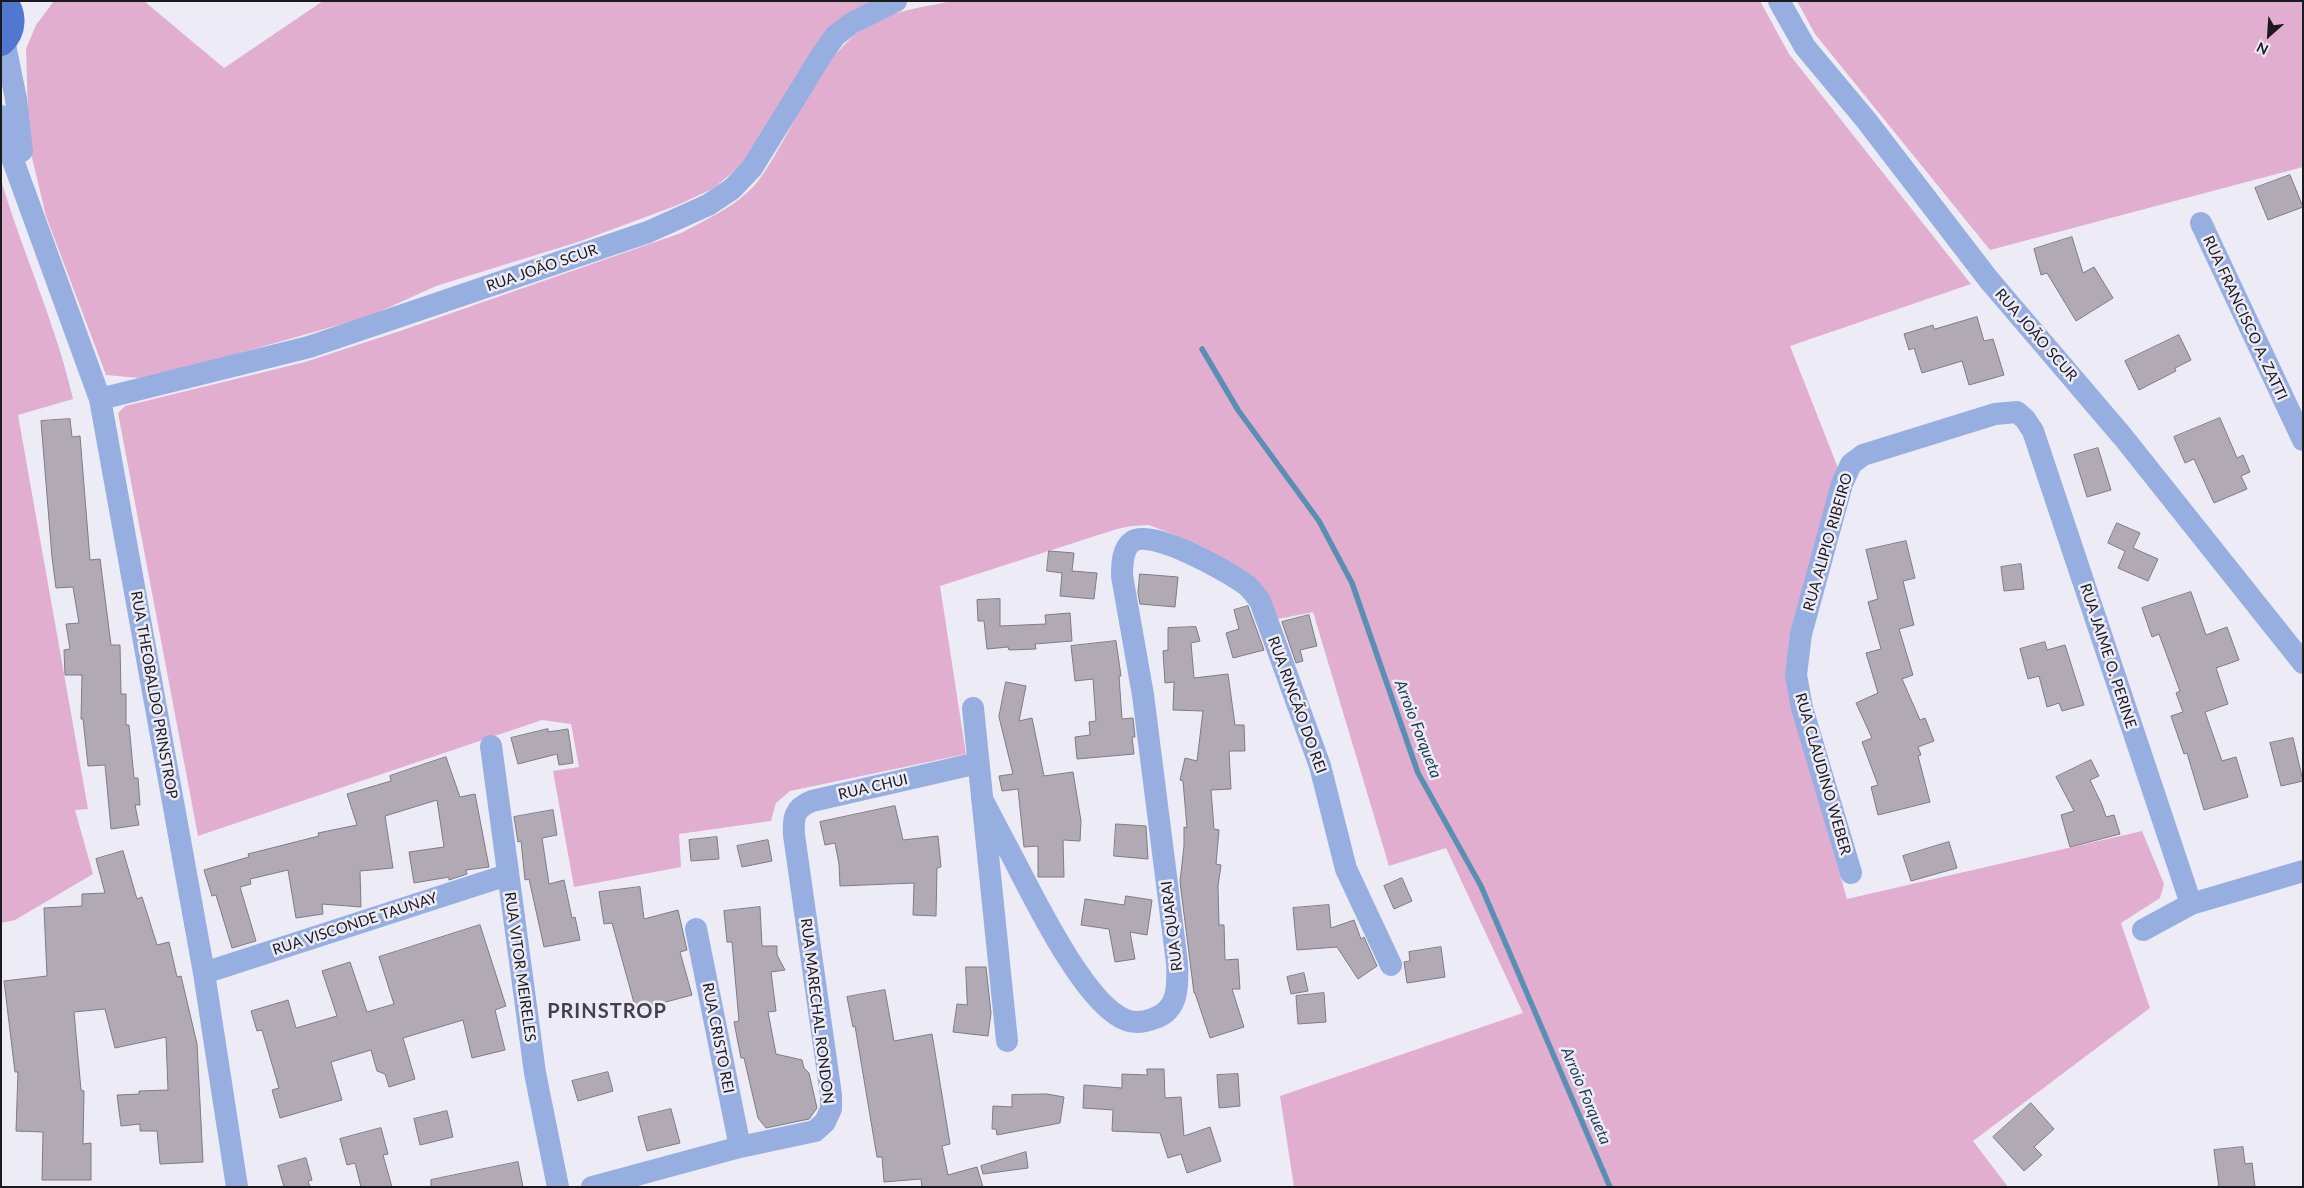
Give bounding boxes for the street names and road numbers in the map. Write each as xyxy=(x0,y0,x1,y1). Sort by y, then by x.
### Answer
street label: RUA FRANCISCO A. ZATTI xyxy=(2199,233,2291,403)
street label: RUA JOÃO SCUR xyxy=(484,241,600,295)
street label: RUA JOÃO SCUR xyxy=(1991,285,2081,385)
street label: RUA ALIPIO RIBEIRO xyxy=(1800,471,1856,613)
street label: RUA JAIME O. PERINE xyxy=(2076,581,2140,731)
street label: RUA THEOBALDO PRINSTROP xyxy=(127,590,181,800)
street label: RUA RINCÃO DO REI xyxy=(1264,634,1330,776)
street label: RUA CLAUDINO WEBER xyxy=(1791,691,1855,857)
street label: RUA CHUI xyxy=(836,770,910,804)
street label: RUA QUARAI xyxy=(1158,880,1186,972)
street label: RUA VISCONDE TAUNAY xyxy=(270,889,440,959)
street label: RUA VITOR MEIRELES xyxy=(501,891,539,1043)
street label: RUA MARECHAL RONDON xyxy=(797,917,837,1105)
street label: RUA CRISTO REI xyxy=(698,981,738,1095)

